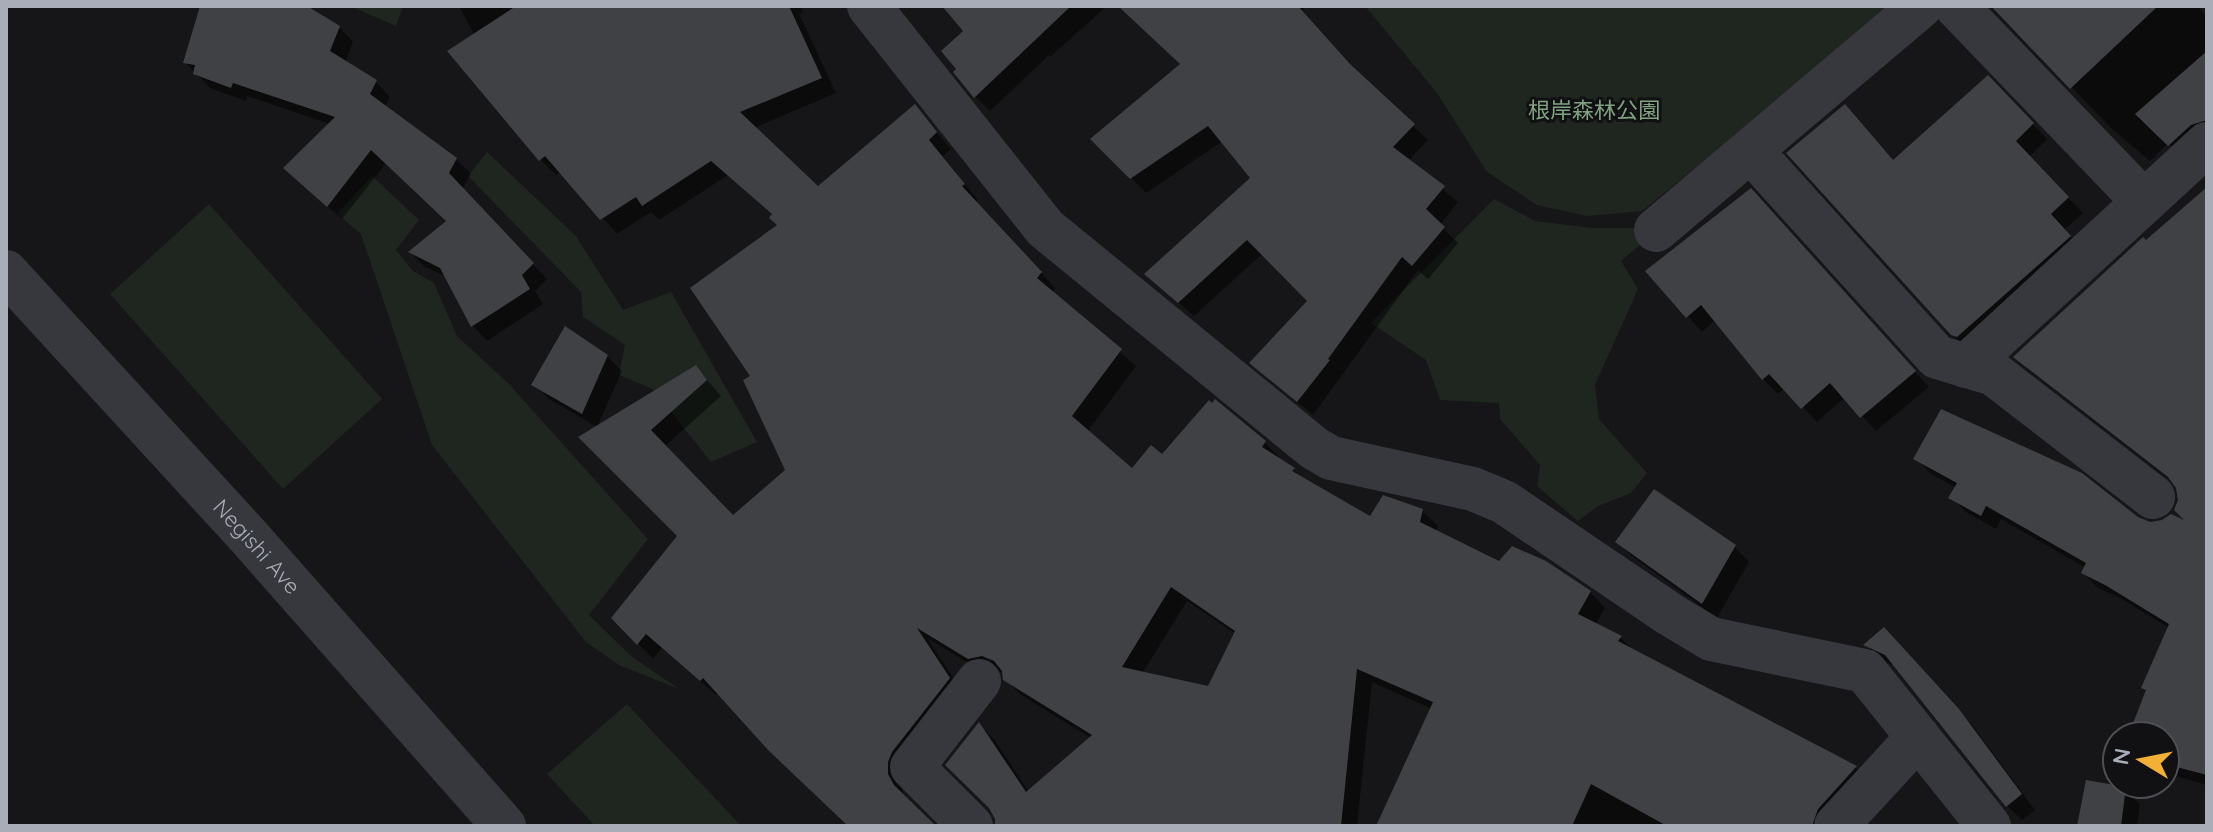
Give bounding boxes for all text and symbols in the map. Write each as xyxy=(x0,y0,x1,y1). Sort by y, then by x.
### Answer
park label: 根岸森林公園 xyxy=(1528,96,1660,124)
street label: Negishi Ave xyxy=(207,493,307,600)
north arrow xyxy=(2101,720,2181,800)
text: N xyxy=(2106,746,2136,767)

